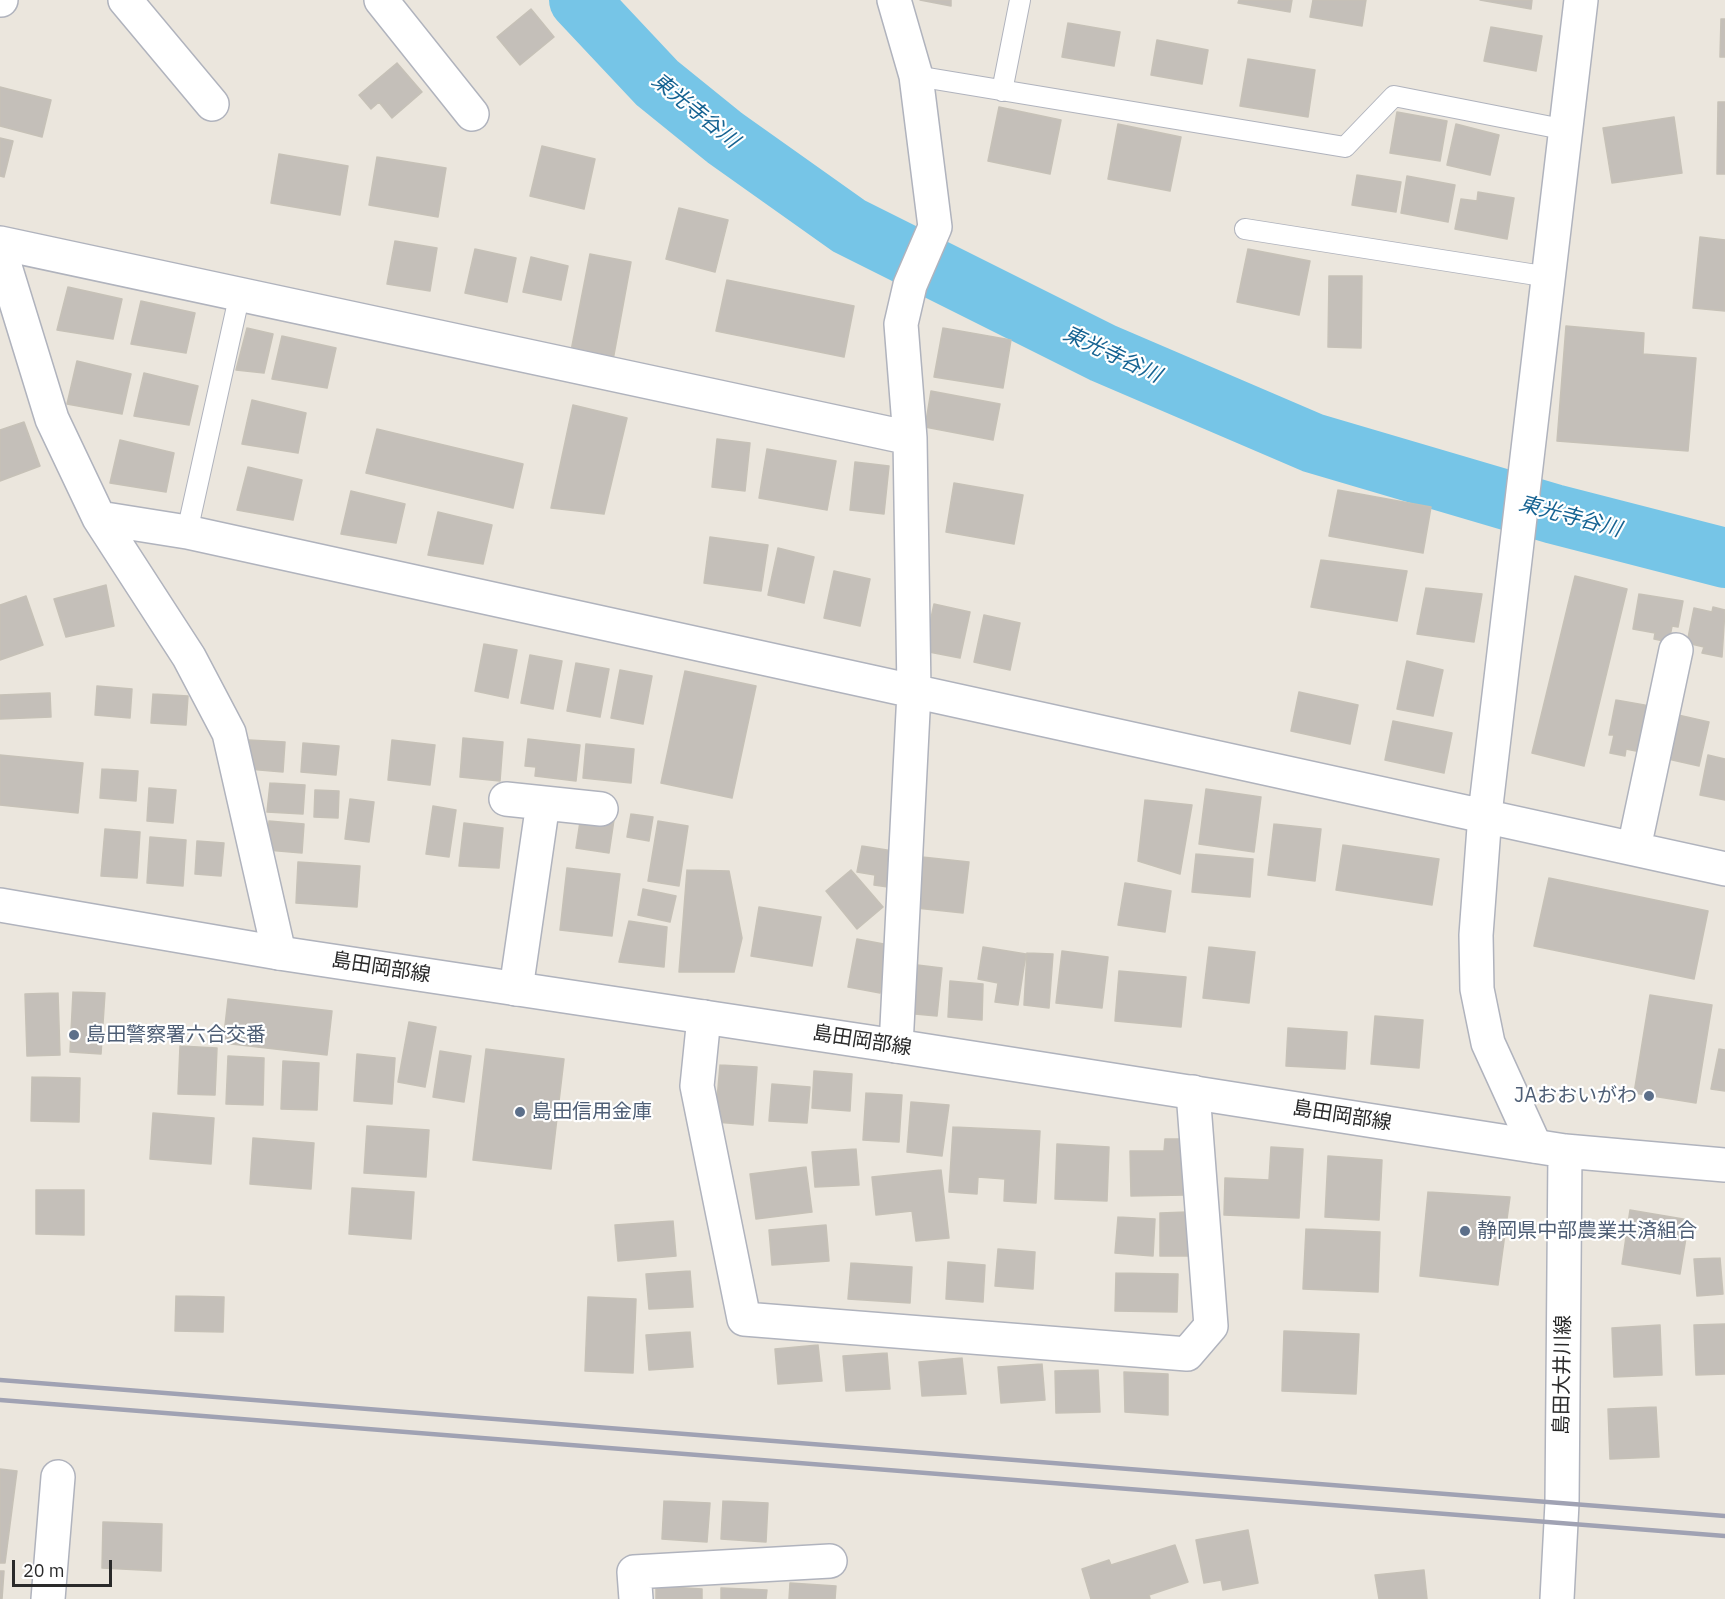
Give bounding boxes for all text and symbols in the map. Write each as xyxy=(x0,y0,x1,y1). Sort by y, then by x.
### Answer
water label: 東光寺谷川 xyxy=(646,68,744,154)
water label: 東光寺谷川 xyxy=(1059,321,1165,389)
water label: 東光寺谷川 xyxy=(1516,491,1624,543)
street label: 島田岡部線 xyxy=(330,948,432,988)
street label: 島田岡部線 xyxy=(811,1021,913,1061)
place label: 島田警察署六合交番 xyxy=(86,1023,266,1047)
marker: 島田警察署六合交番 xyxy=(67,1028,81,1042)
place label: JAおおいがわ xyxy=(1514,1084,1637,1108)
marker: JAおおいがわ xyxy=(1642,1089,1656,1103)
street label: 島田岡部線 xyxy=(1291,1096,1393,1136)
place label: 島田信用金庫 xyxy=(532,1100,652,1124)
marker: 島田信用金庫 xyxy=(513,1105,527,1119)
place label: 静岡県中部農業共済組合 xyxy=(1477,1219,1697,1243)
marker: 静岡県中部農業共済組合 xyxy=(1458,1224,1472,1238)
street label: 島田大井川線 xyxy=(1550,1315,1576,1435)
scale bar xyxy=(15,1548,116,1586)
text: 20 m xyxy=(23,1559,65,1582)

